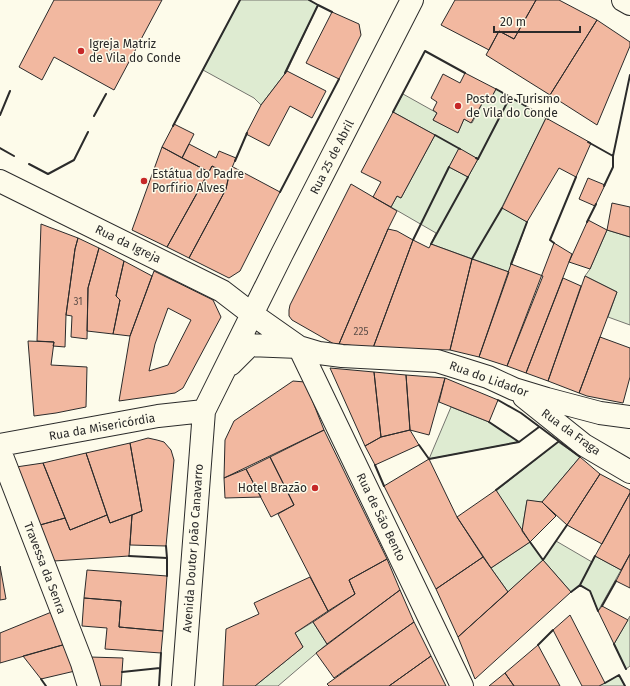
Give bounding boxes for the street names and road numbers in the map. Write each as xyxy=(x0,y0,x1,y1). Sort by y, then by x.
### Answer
street label: Rua 25 de Abril xyxy=(307,117,357,197)
street label: Rua da Igreja xyxy=(93,222,163,266)
street label: Rua do Lidador xyxy=(448,358,531,400)
street label: Rua da Fraga xyxy=(539,406,603,458)
street label: Rua da Misericórdia xyxy=(48,411,156,443)
street label: Avenida Doutor João Canavarro xyxy=(180,463,206,633)
street label: Rua de São Bento xyxy=(354,471,408,563)
street label: Travessa da Senra xyxy=(21,520,69,616)

